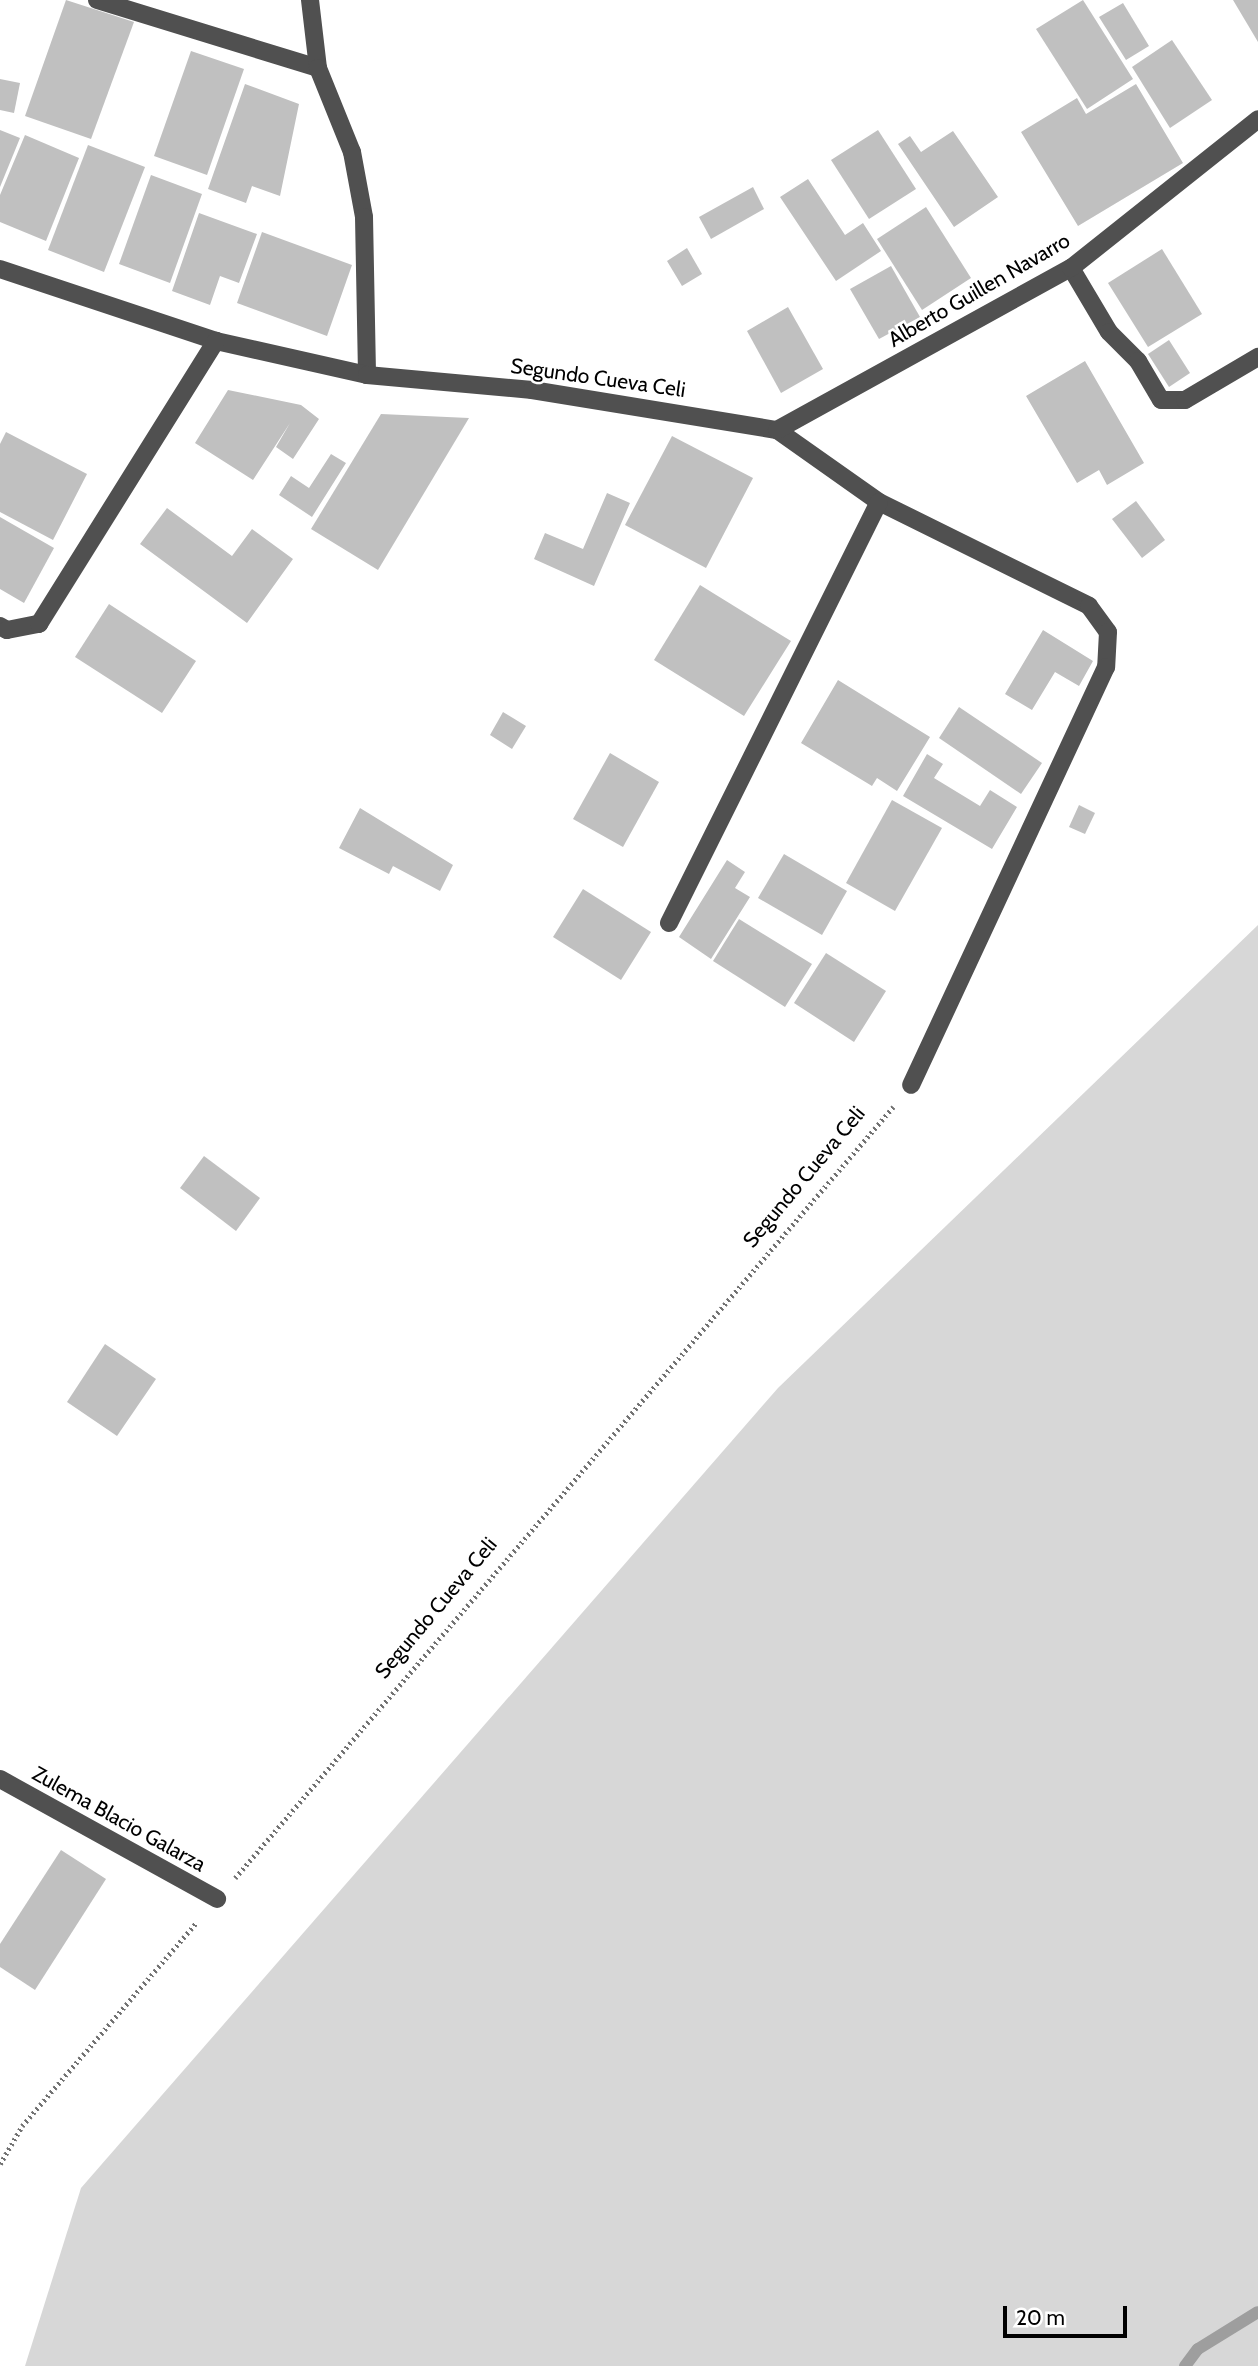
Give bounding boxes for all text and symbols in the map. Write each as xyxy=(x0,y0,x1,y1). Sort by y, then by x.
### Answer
street label: Alberto Guillen Navarro xyxy=(884,228,1074,352)
street label: Segundo Cueva Celi xyxy=(509,353,687,403)
street label: Segundo Cueva Celi xyxy=(738,1101,870,1253)
street label: Segundo Cueva Celi xyxy=(370,1532,502,1684)
street label: Zulema Blacio Galarza xyxy=(28,1761,210,1877)
scale bar xyxy=(1006,2292,1130,2336)
text: 20 m xyxy=(1016,2305,1065,2330)

